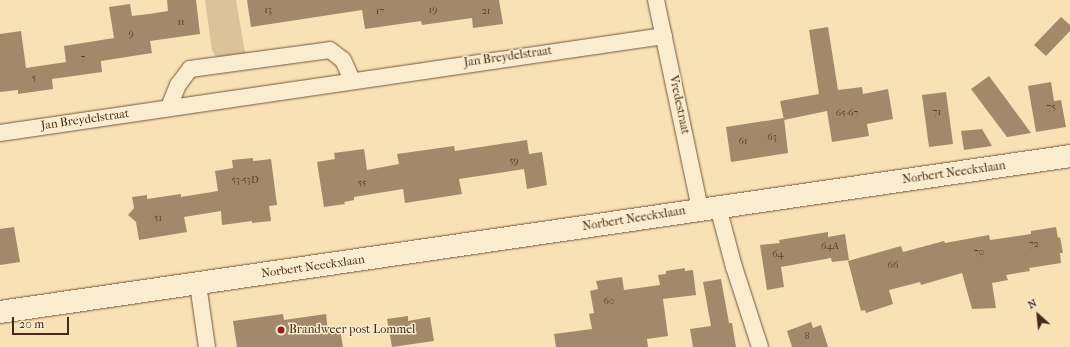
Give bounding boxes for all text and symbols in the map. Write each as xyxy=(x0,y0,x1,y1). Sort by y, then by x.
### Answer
house number: 13 xyxy=(264,5,272,17)
house number: 19 xyxy=(429,5,437,17)
house number: 17 xyxy=(376,6,384,18)
house number: 21 xyxy=(482,6,490,18)
house number: 11 xyxy=(177,17,185,29)
house number: 9 xyxy=(128,29,134,41)
street label: Jan Breydelstraat xyxy=(463,44,553,70)
house number: 7 xyxy=(81,53,85,65)
house number: 5 xyxy=(32,73,36,85)
street label: Vredestraat xyxy=(666,74,692,136)
house number: 75 xyxy=(1046,102,1056,114)
street label: Jan Breydelstraat xyxy=(40,107,130,133)
house number: 71 xyxy=(933,107,941,119)
house number: 65-67 xyxy=(836,108,858,120)
house number: 63 xyxy=(767,132,777,144)
house number: 61 xyxy=(739,136,747,148)
house number: 59 xyxy=(509,156,519,168)
street label: Norbert Neeckxlaan xyxy=(901,159,1007,187)
house number: 53-53D xyxy=(231,175,259,187)
house number: 55 xyxy=(358,178,366,190)
street label: Norbert Neeckxlaan xyxy=(581,204,687,234)
house number: 51 xyxy=(154,213,162,225)
house number: 72 xyxy=(1029,239,1039,251)
house number: 64A xyxy=(821,241,839,253)
house number: 70 xyxy=(974,247,984,259)
house number: 64 xyxy=(772,249,784,261)
street label: Norbert Neeckxlaan xyxy=(260,253,366,281)
house number: 66 xyxy=(888,260,898,272)
north arrow xyxy=(1018,295,1058,335)
house number: 60 xyxy=(604,296,614,308)
text: N xyxy=(1026,296,1039,312)
scale bar xyxy=(14,309,71,335)
text: 20 m xyxy=(19,317,44,331)
place label: Brandweer post Lommel xyxy=(289,323,415,337)
marker: Brandweer post Lommel xyxy=(276,325,286,335)
house number: 8 xyxy=(804,331,810,343)

